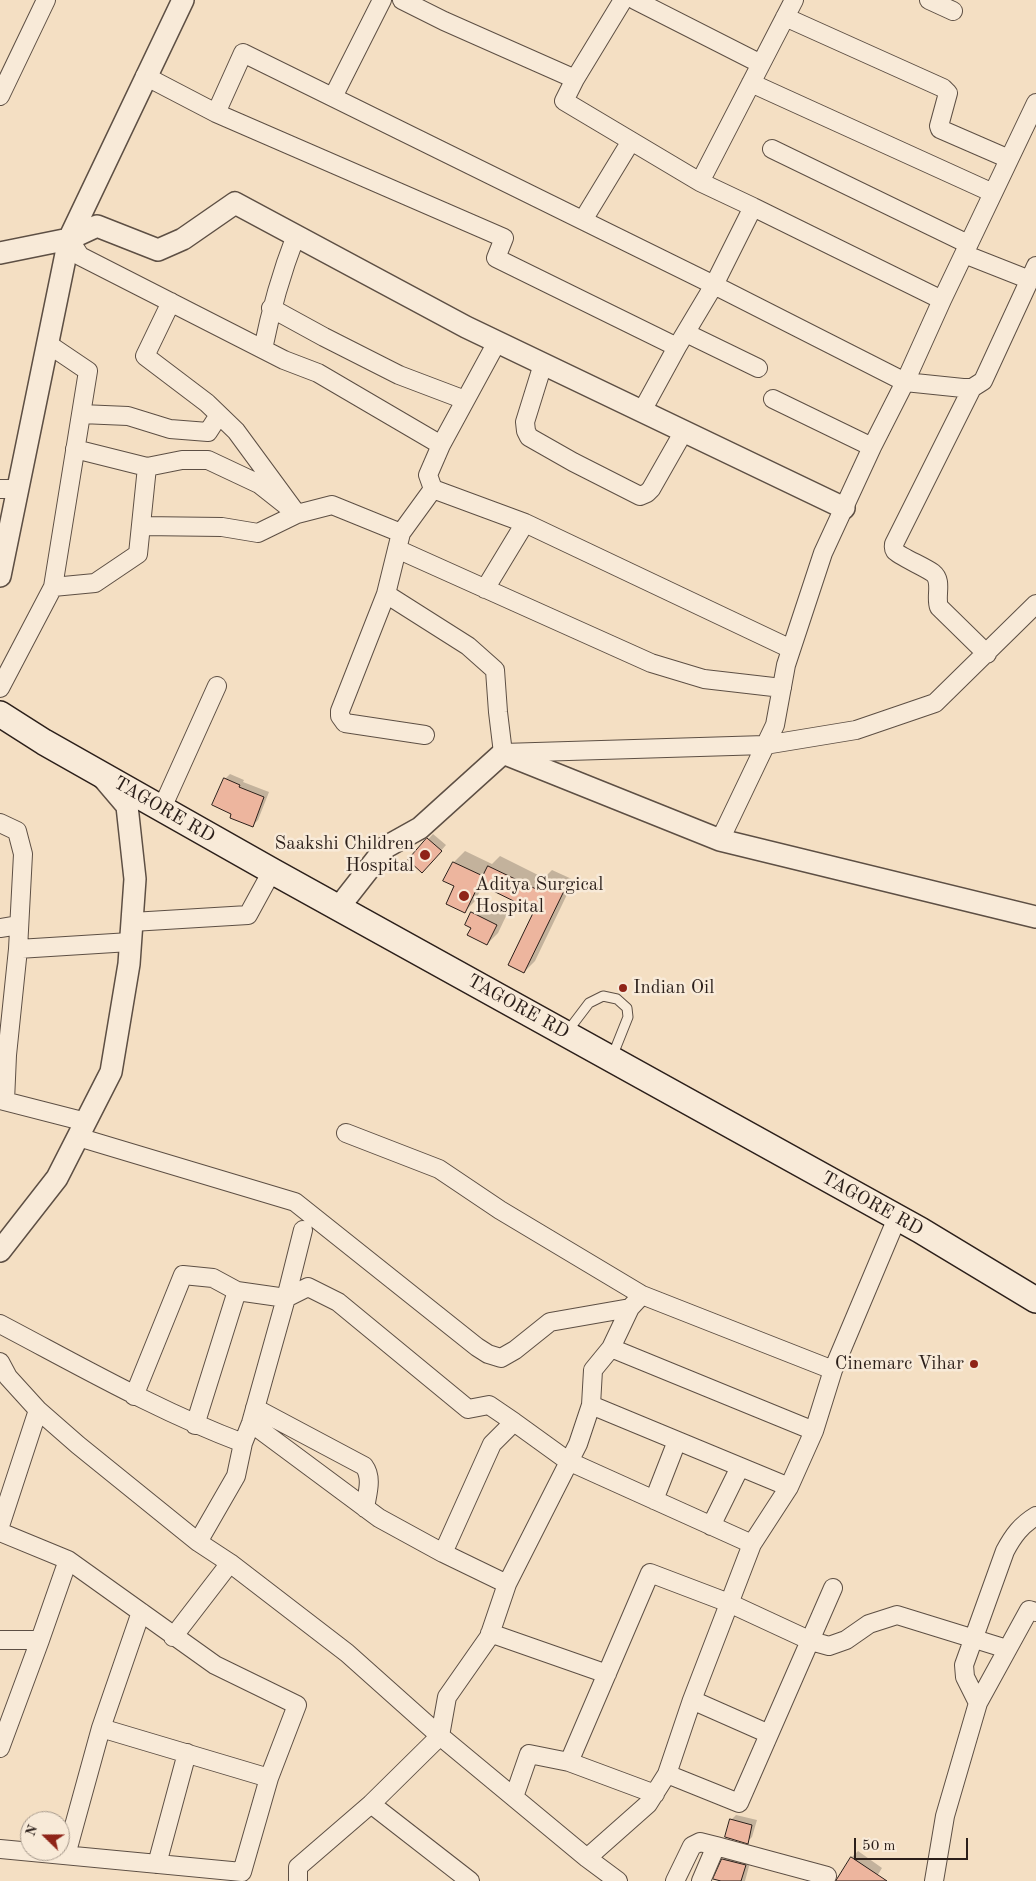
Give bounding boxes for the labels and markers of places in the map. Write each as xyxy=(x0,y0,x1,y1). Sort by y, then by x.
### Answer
place label: Saakshi Children Hospital xyxy=(275,833,414,877)
marker: Saakshi Children Hospital xyxy=(418,848,432,862)
place label: Aditya Surgical Hospital xyxy=(475,874,603,918)
marker: Aditya Surgical Hospital xyxy=(457,889,471,903)
place label: Indian Oil xyxy=(633,977,714,999)
marker: Indian Oil xyxy=(617,982,629,994)
place label: Cinemarc Vihar xyxy=(835,1353,964,1375)
marker: Cinemarc Vihar xyxy=(968,1358,980,1370)

